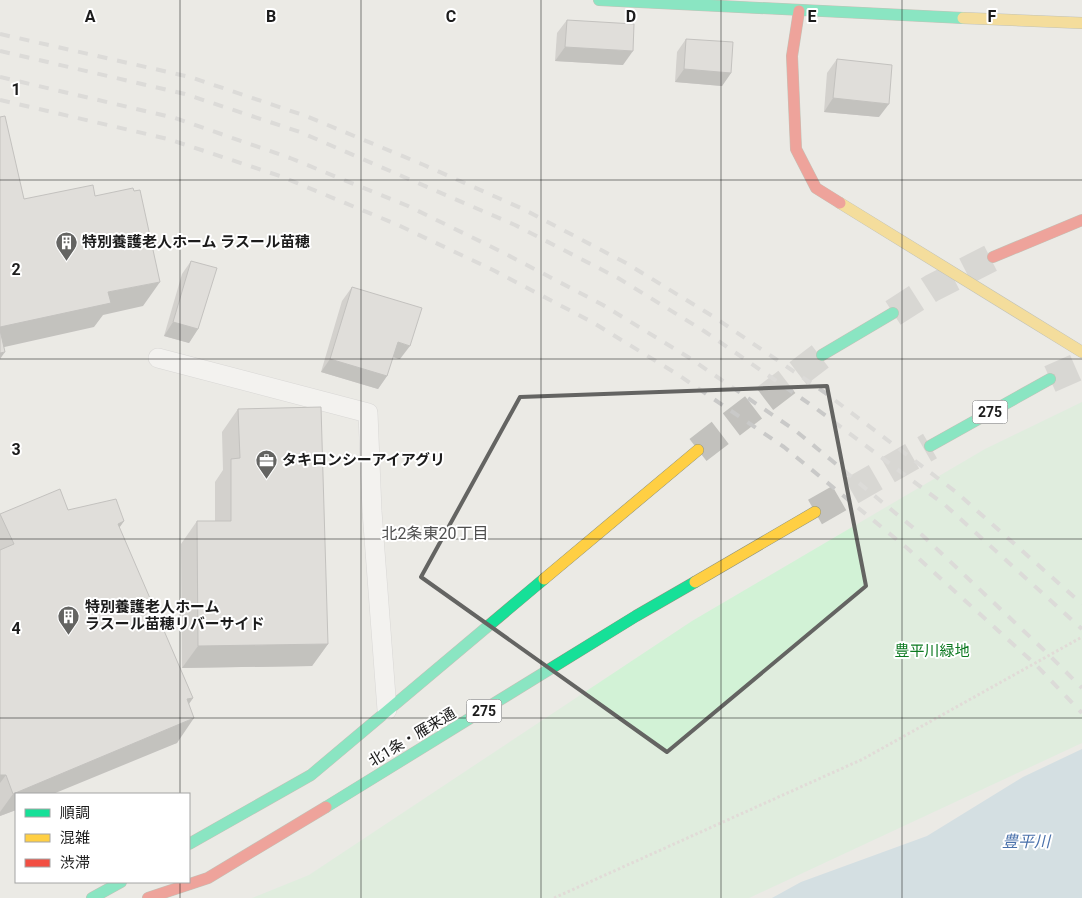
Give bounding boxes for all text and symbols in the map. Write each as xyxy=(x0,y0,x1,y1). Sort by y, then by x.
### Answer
text: A xyxy=(85,7,96,26)
text: B xyxy=(266,7,276,26)
text: C xyxy=(446,7,456,26)
text: D xyxy=(626,7,636,26)
text: E xyxy=(808,7,817,26)
text: F xyxy=(988,7,997,26)
text: 1 xyxy=(11,80,21,99)
building icon: 特別養護老人ホーム ラスール苗穂 xyxy=(54,230,78,261)
place label: 特別養護老人ホーム ラスール苗穂 xyxy=(82,233,310,251)
text: 2 xyxy=(11,260,21,279)
road number: 275 xyxy=(972,401,1008,424)
text: 3 xyxy=(11,440,21,459)
office icon: タキロンシーアイアグリ xyxy=(254,448,278,479)
place label: タキロンシーアイアグリ xyxy=(282,451,445,469)
district label: 北2条東20丁目 xyxy=(382,524,488,543)
place label: 特別養護老人ホーム ラスール苗穂リバーサイド xyxy=(85,598,264,633)
building icon: 特別養護老人ホーム ラスール苗穂リバーサイド xyxy=(57,604,81,635)
text: 4 xyxy=(11,619,21,638)
park label: 豊平川緑地 xyxy=(894,642,970,660)
road number: 275 xyxy=(466,699,502,722)
street label: 北1条・雁来通 xyxy=(365,704,459,770)
legend xyxy=(15,793,190,883)
text: 順調 xyxy=(60,804,90,822)
text: 混雑 xyxy=(60,829,90,847)
water label: 豊平川 xyxy=(1002,832,1052,851)
text: 渋滞 xyxy=(60,854,90,872)

